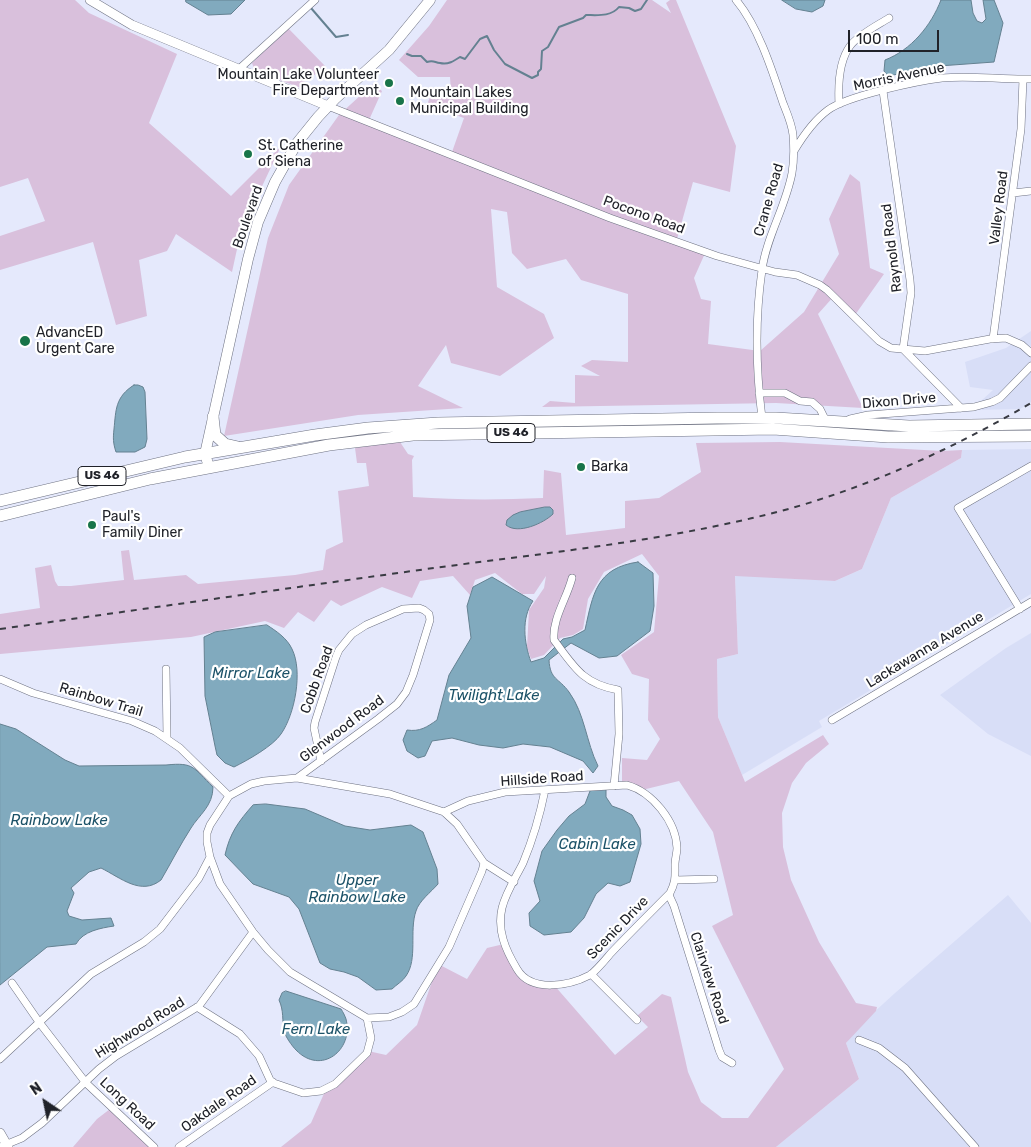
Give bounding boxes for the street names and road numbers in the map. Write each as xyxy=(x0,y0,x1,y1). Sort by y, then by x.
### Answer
street label: Morris Avenue xyxy=(852,59,946,95)
street label: Crane Road xyxy=(751,162,787,238)
street label: Valley Road xyxy=(986,170,1012,246)
street label: Boulevard xyxy=(229,183,267,251)
street label: Pocono Road xyxy=(601,192,687,238)
street label: Raynold Road xyxy=(878,203,906,293)
street label: Dixon Drive xyxy=(861,389,937,413)
road number: US 46 xyxy=(487,423,535,442)
road number: US 46 xyxy=(78,466,126,486)
street label: Lackawanna Avenue xyxy=(863,608,987,692)
street label: Cobb Road xyxy=(297,644,337,716)
street label: Rainbow Trail xyxy=(57,679,145,721)
street label: Glenwood Road xyxy=(297,692,387,766)
street label: Hillside Road xyxy=(500,768,584,790)
street label: Scenic Drive xyxy=(584,893,652,963)
street label: Clairview Road xyxy=(686,930,732,1026)
street label: Highwood Road xyxy=(92,994,188,1062)
street label: Oakdale Road xyxy=(178,1072,260,1136)
street label: Long Road xyxy=(96,1074,158,1134)

